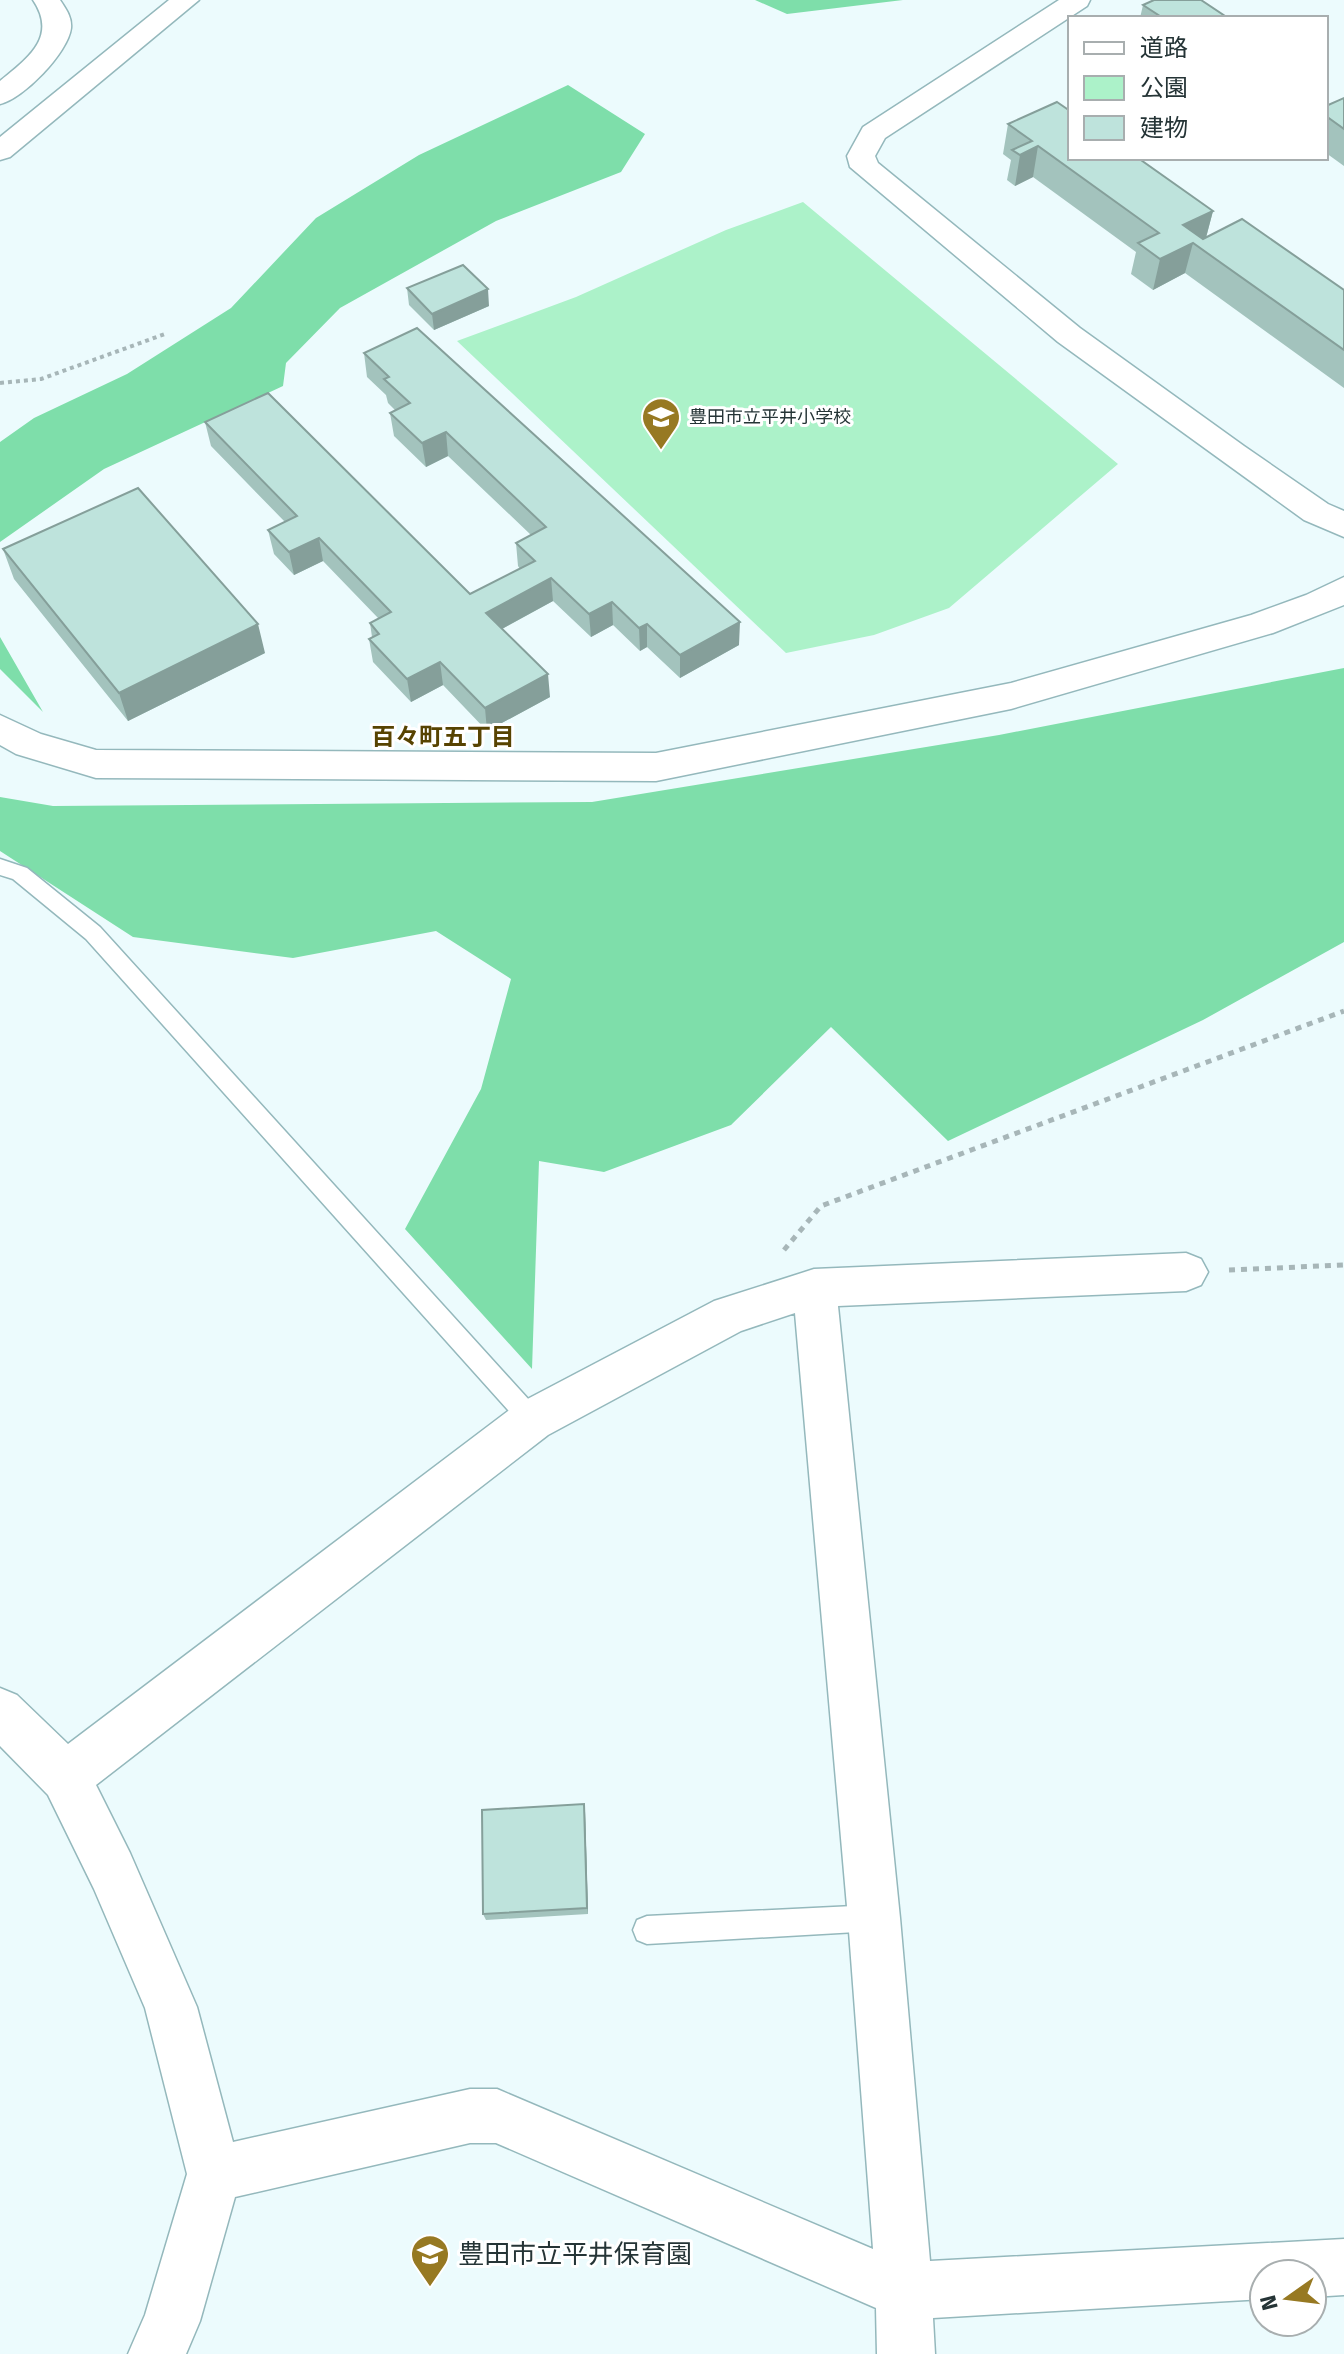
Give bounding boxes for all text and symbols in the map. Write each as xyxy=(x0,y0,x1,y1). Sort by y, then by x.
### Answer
legend xyxy=(1068,16,1328,160)
text: 道路 xyxy=(1140,34,1188,62)
text: 公園 xyxy=(1140,74,1188,102)
text: 建物 xyxy=(1140,114,1188,142)
school or university icon: 豊田市立平井小学校 xyxy=(640,396,682,451)
place label: 豊田市立平井小学校 xyxy=(689,406,851,428)
district label: 百々町五丁目 xyxy=(371,723,515,751)
school or university icon: 豊田市立平井保育園 xyxy=(409,2233,451,2288)
place label: 豊田市立平井保育園 xyxy=(458,2239,692,2270)
north arrow xyxy=(1248,2258,1328,2338)
text: N xyxy=(1254,2292,1284,2313)

